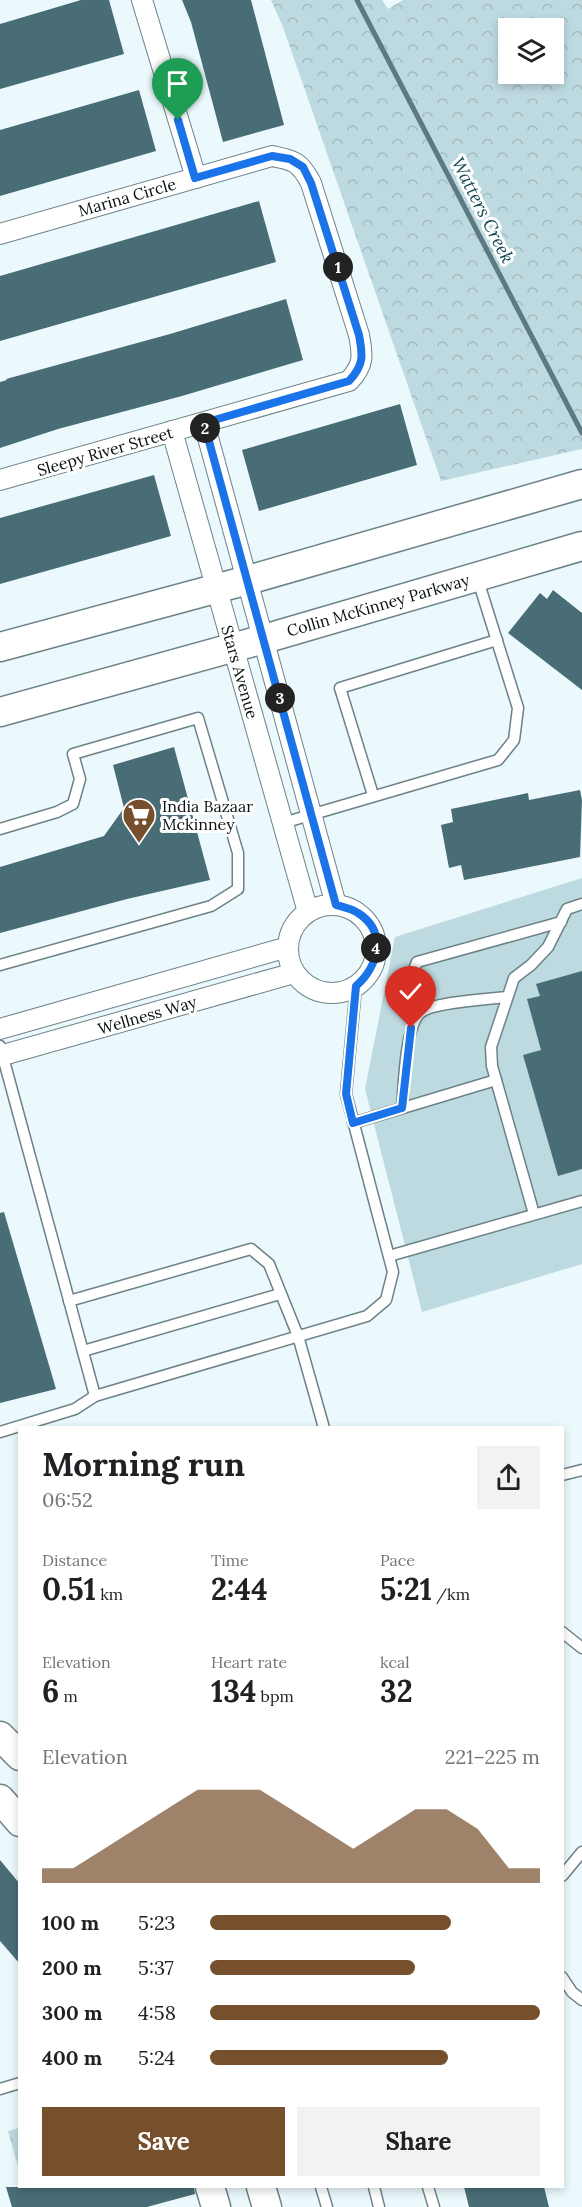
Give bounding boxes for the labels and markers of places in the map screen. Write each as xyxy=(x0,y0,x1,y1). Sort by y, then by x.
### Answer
pin xyxy=(152,58,203,120)
pin: 1 xyxy=(323,252,353,282)
pin: 2 xyxy=(190,413,220,443)
pin: 3 xyxy=(265,683,295,713)
place label: India Bazaar Mckinney xyxy=(162,796,253,834)
supermarket icon: India Bazaar Mckinney xyxy=(121,797,157,844)
pin: 4 xyxy=(361,933,391,963)
pin xyxy=(385,966,436,1028)

